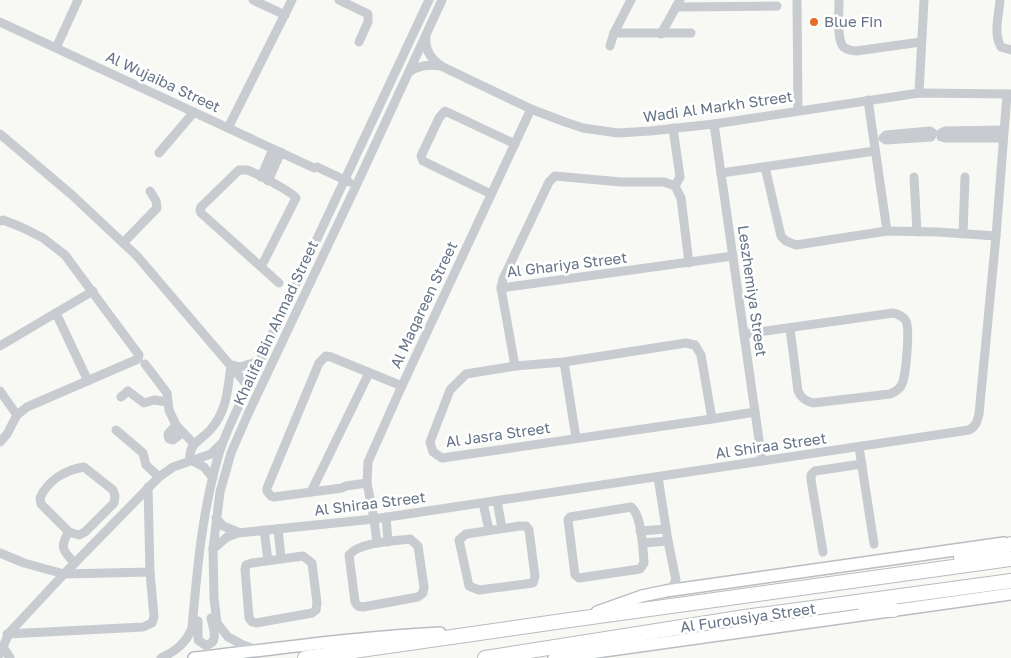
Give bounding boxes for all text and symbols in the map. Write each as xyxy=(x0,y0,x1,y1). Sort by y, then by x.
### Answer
place label: Blue Fin xyxy=(824,12,883,30)
marker: Blue Fin xyxy=(808,16,820,28)
street label: Al Wujaiba Street xyxy=(103,47,223,115)
street label: Wadi Al Markh Street xyxy=(642,87,794,125)
street label: Leszhemiya Street xyxy=(735,224,771,358)
street label: Khalifa Bin Ahmad Street xyxy=(229,237,321,408)
street label: Al Maqareen Street xyxy=(386,238,460,371)
street label: Al Ghariya Street xyxy=(506,248,628,280)
street label: Al Jasra Street xyxy=(444,418,551,450)
street label: Al Shiraa Street xyxy=(714,428,828,462)
street label: Al Shiraa Street xyxy=(313,487,427,519)
street label: Al Furousiya Street xyxy=(679,599,817,635)

